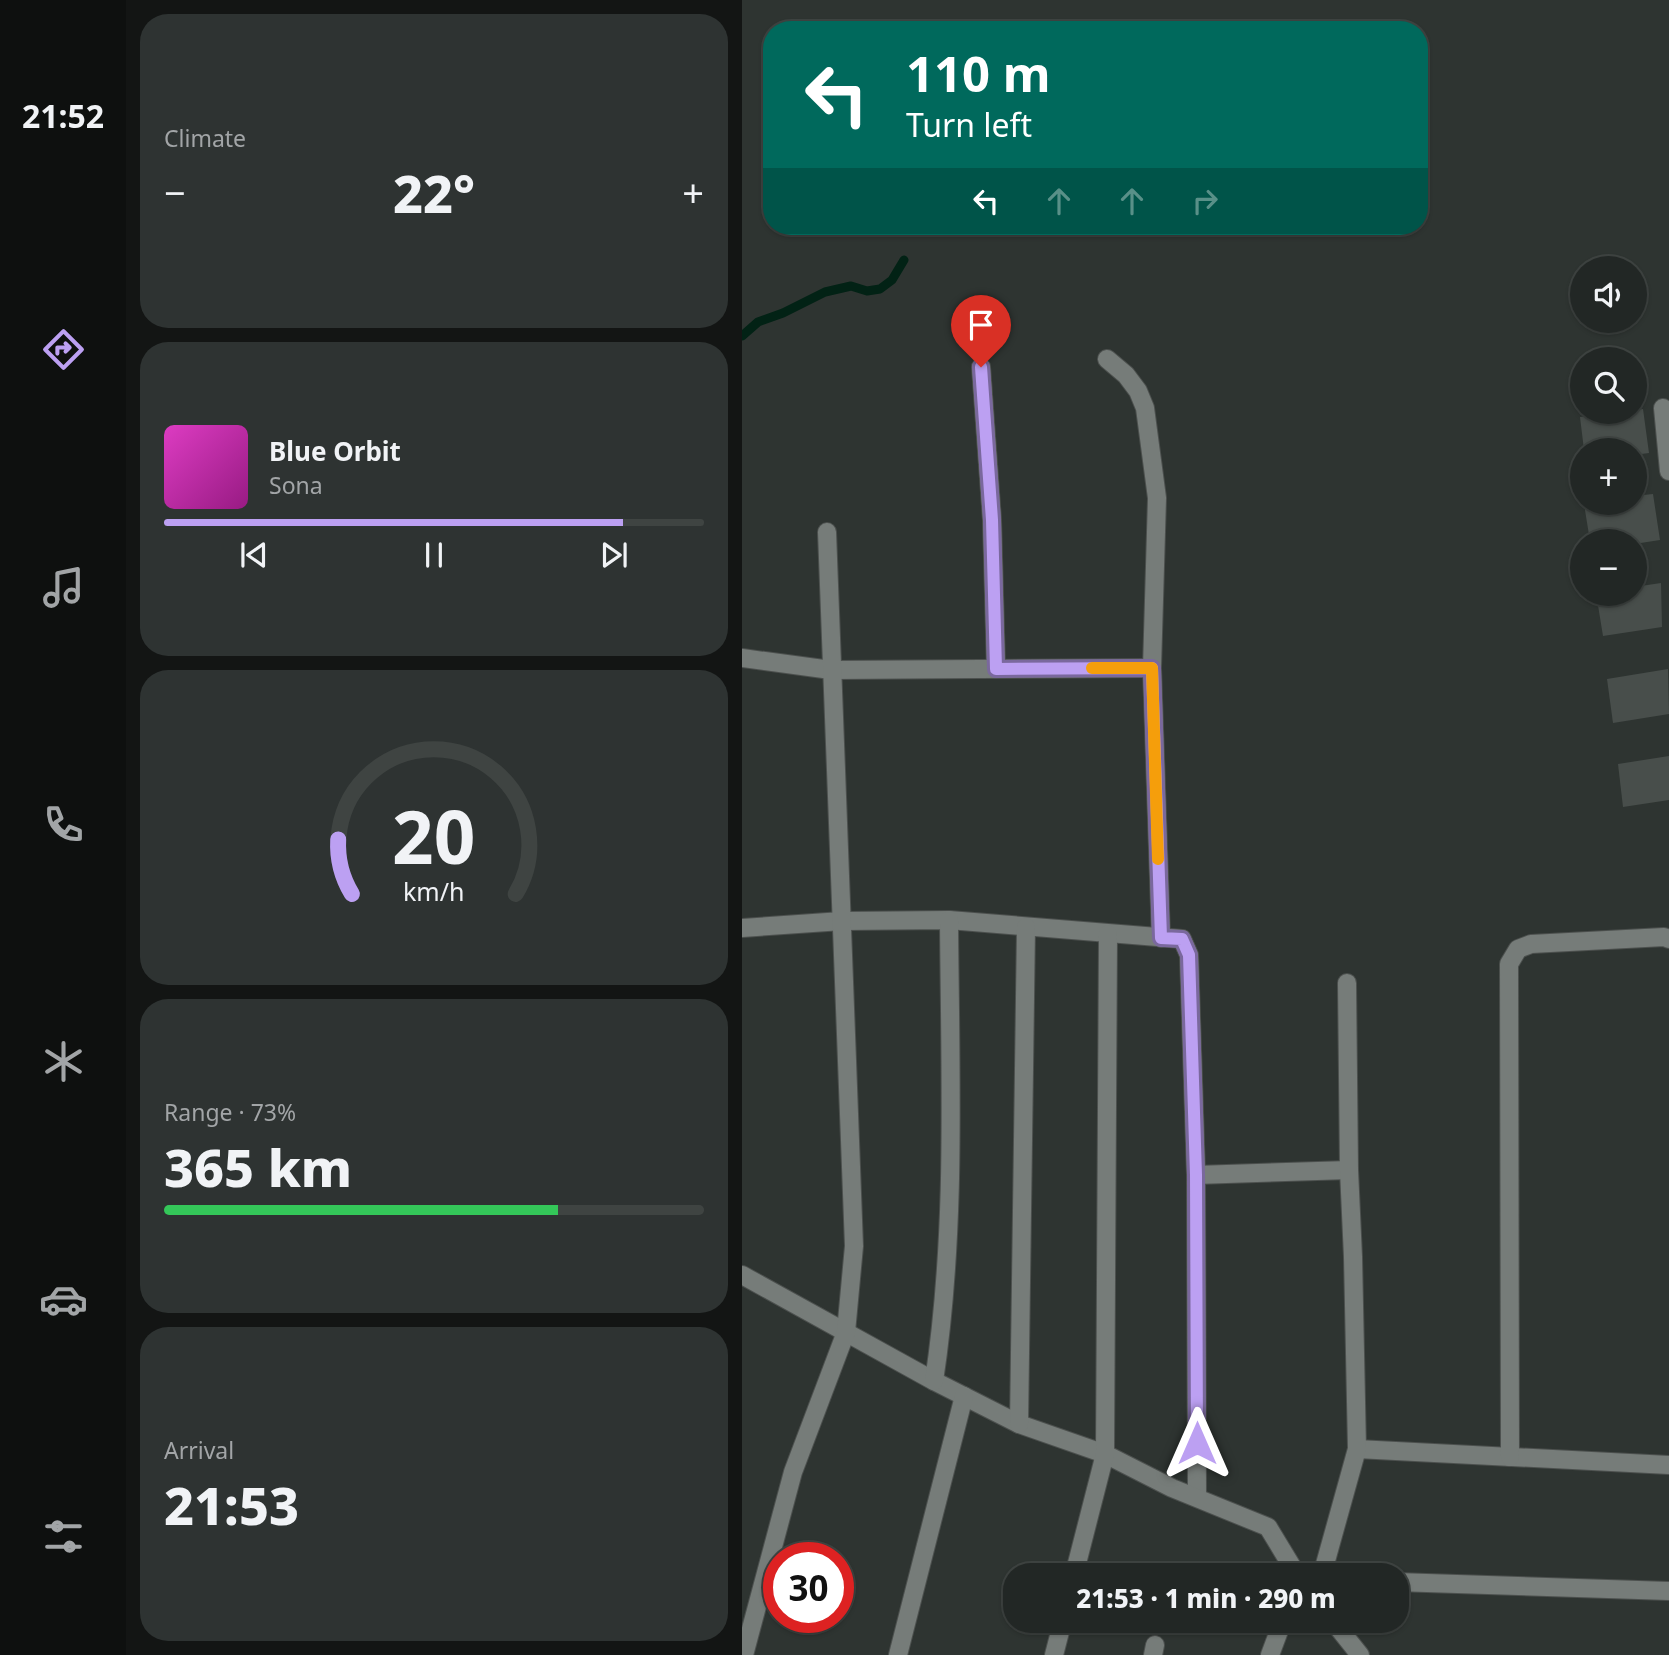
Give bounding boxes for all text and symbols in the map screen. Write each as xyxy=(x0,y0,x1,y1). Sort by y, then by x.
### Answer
text: 110 m xyxy=(906,40,1051,106)
icon: left xyxy=(791,49,882,140)
text: 21:52 xyxy=(22,94,104,137)
text: Turn left xyxy=(906,103,1032,146)
text: Climate xyxy=(164,122,246,154)
text: 22° xyxy=(393,157,475,228)
text: − xyxy=(164,166,186,218)
text: + xyxy=(682,166,704,218)
icon: left xyxy=(967,182,1005,220)
icon: ahead xyxy=(1040,182,1078,220)
icon: ahead xyxy=(1113,182,1151,220)
icon: right xyxy=(1186,182,1224,220)
map controls xyxy=(1570,256,1647,606)
button: sound xyxy=(1570,256,1647,333)
pin xyxy=(951,295,1011,367)
icon: arrive xyxy=(962,306,1000,344)
icon: directions xyxy=(39,325,88,374)
button: search xyxy=(1570,347,1647,424)
text: Blue Orbit xyxy=(269,433,401,469)
button: + xyxy=(1570,438,1647,515)
text: Sona xyxy=(269,469,323,501)
button: − xyxy=(1570,529,1647,606)
icon: previous xyxy=(235,536,273,574)
icon: pause xyxy=(415,536,453,574)
icon: next xyxy=(595,536,633,574)
icon: music xyxy=(39,563,88,612)
text: 20 xyxy=(392,786,476,885)
icon: phone xyxy=(39,800,88,849)
text: km/h xyxy=(403,873,465,907)
icon: climate xyxy=(39,1037,88,1086)
text: Range · 73% xyxy=(164,1096,296,1128)
text: 365 km xyxy=(164,1131,352,1202)
icon: car xyxy=(39,1275,88,1324)
position arrow xyxy=(1160,1406,1234,1480)
text: Arrival xyxy=(164,1434,234,1466)
text: 21:53 xyxy=(164,1469,299,1540)
icon: filters xyxy=(39,1512,88,1561)
speed limit sign: 30 xyxy=(763,1542,854,1633)
text: 21:53 · 1 min · 290 m xyxy=(1076,1580,1336,1616)

